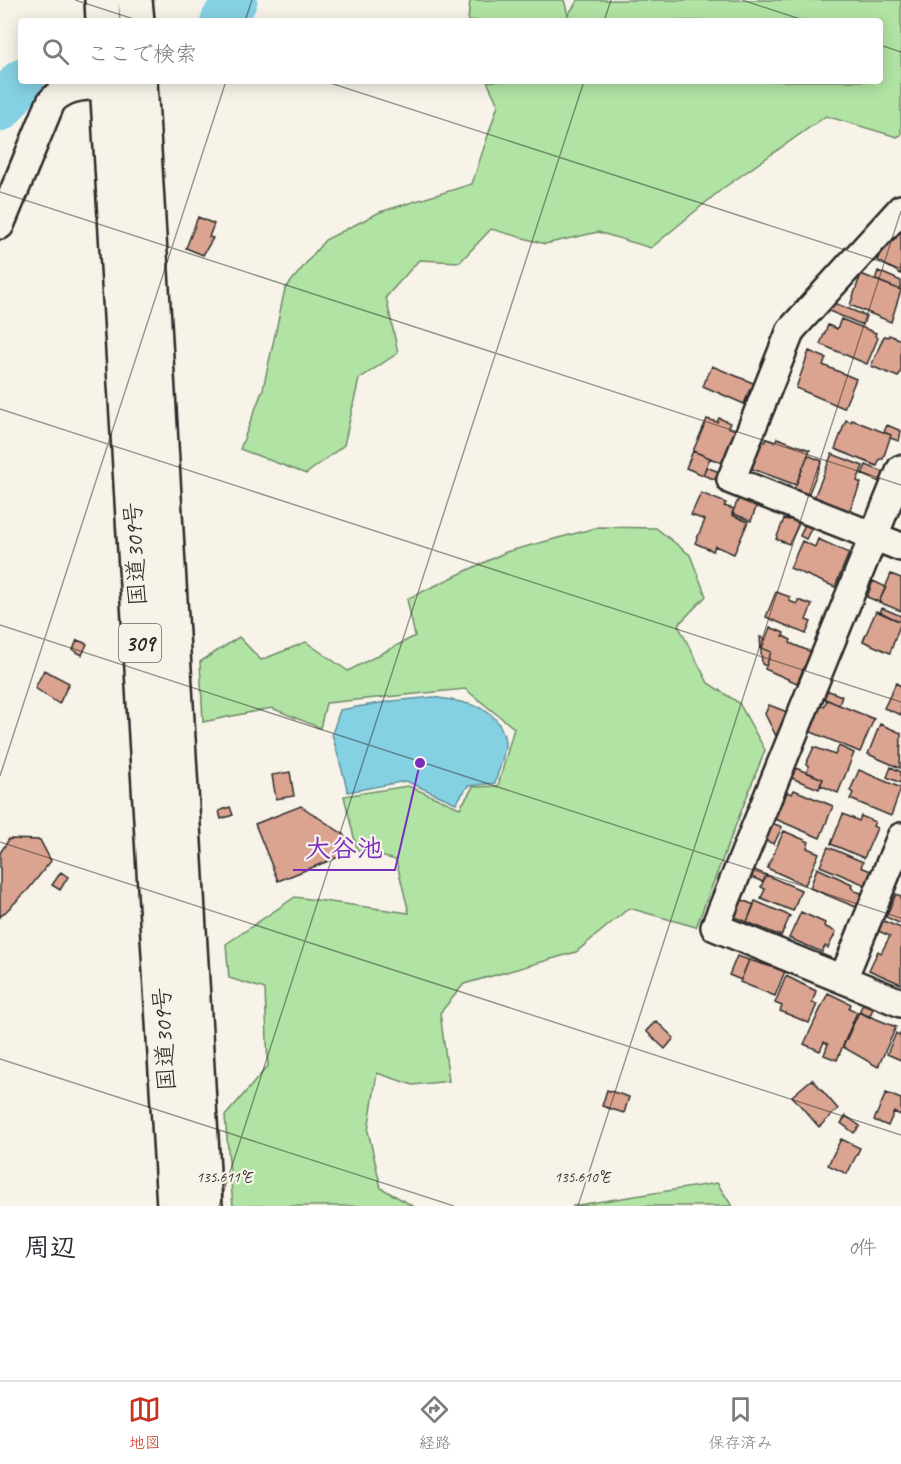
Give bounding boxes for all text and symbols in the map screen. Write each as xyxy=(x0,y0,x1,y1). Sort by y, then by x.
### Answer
search box xyxy=(18,18,883,84)
icon: search xyxy=(39,35,72,68)
text: ここで検索 xyxy=(87,40,197,68)
street label: 国道309号 xyxy=(117,501,153,607)
road number: 309 xyxy=(119,624,161,662)
callout: 大谷池 xyxy=(293,826,395,870)
text: 大谷池 xyxy=(305,832,383,865)
street label: 国道309号 xyxy=(146,986,182,1092)
text: 135.611°E xyxy=(196,1168,254,1187)
text: 135.610°E xyxy=(554,1168,612,1187)
text: 周辺 xyxy=(24,1231,76,1264)
text: 0件 xyxy=(848,1235,877,1260)
tab: 地図 xyxy=(128,1393,161,1453)
tab: 経路 xyxy=(418,1393,451,1453)
tab: 保存済み xyxy=(708,1393,772,1453)

